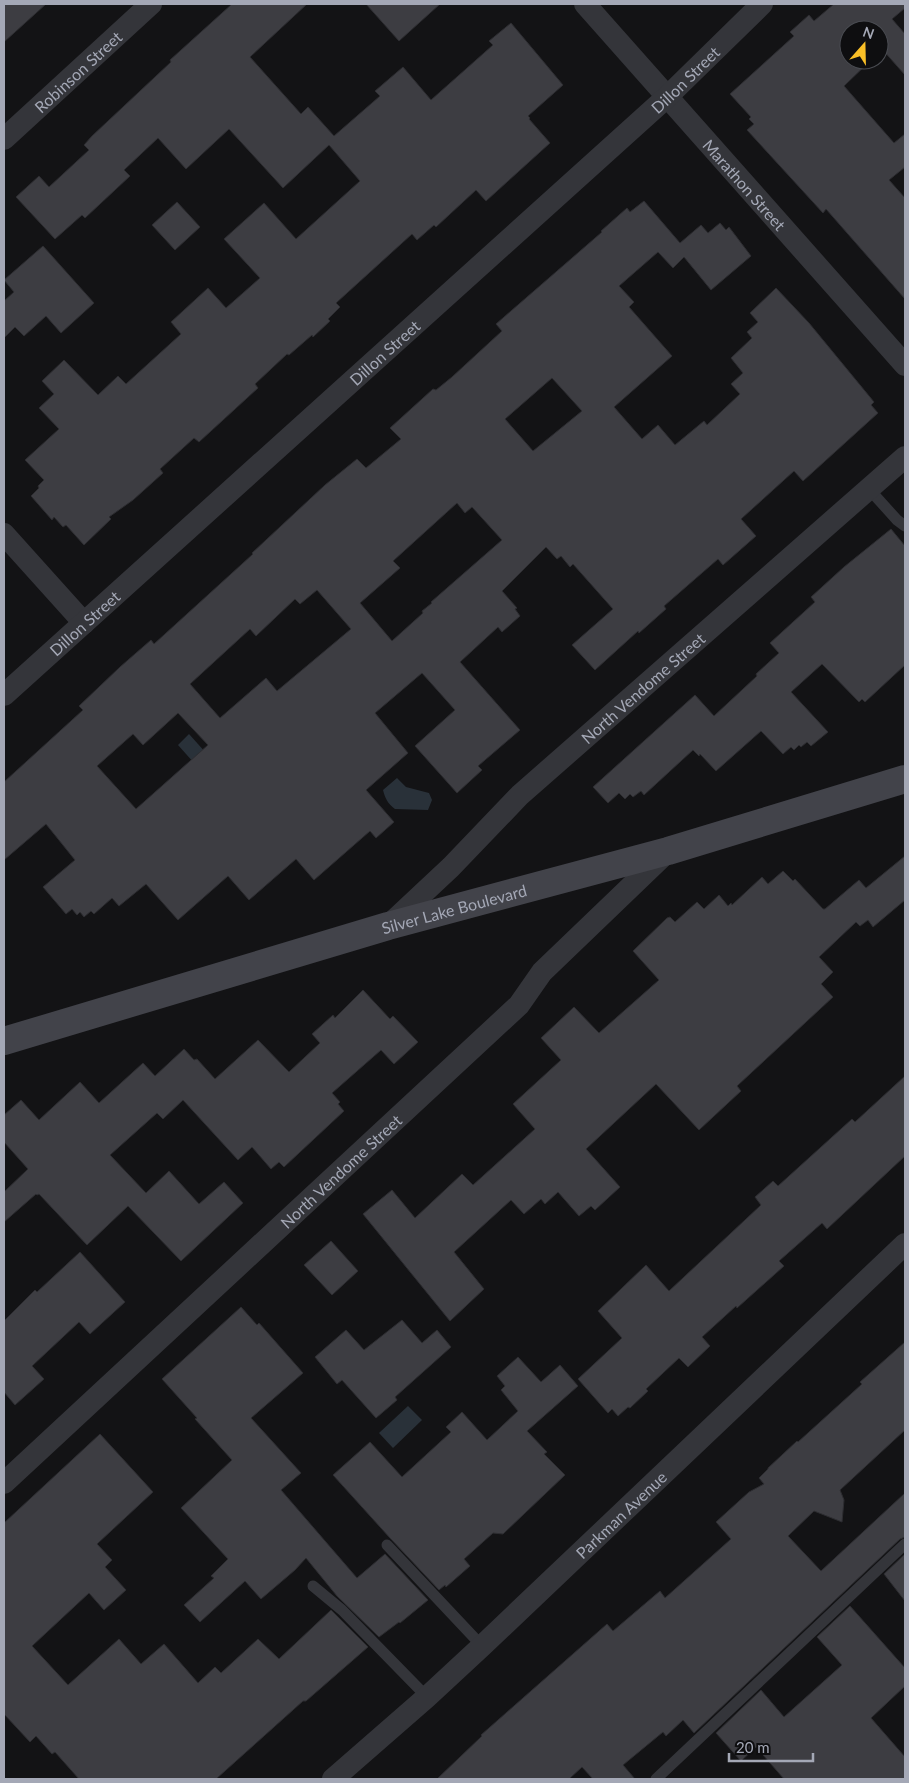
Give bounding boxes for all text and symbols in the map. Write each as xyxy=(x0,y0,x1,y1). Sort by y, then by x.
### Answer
north arrow xyxy=(839,20,889,70)
text: N xyxy=(861,22,877,42)
street label: Robinson Street xyxy=(30,26,125,116)
street label: Dillon Street xyxy=(647,42,723,117)
street label: Marathon Street xyxy=(700,135,790,234)
street label: Dillon Street xyxy=(345,315,423,388)
street label: Dillon Street xyxy=(45,586,123,659)
street label: North Vendome Street xyxy=(577,628,708,747)
street label: Silver Lake Boulevard xyxy=(379,880,529,937)
street label: North Vendome Street xyxy=(276,1110,405,1231)
street label: Parkman Avenue xyxy=(571,1467,670,1562)
scale bar xyxy=(729,1730,813,1762)
text: 20 m xyxy=(736,1738,770,1756)

